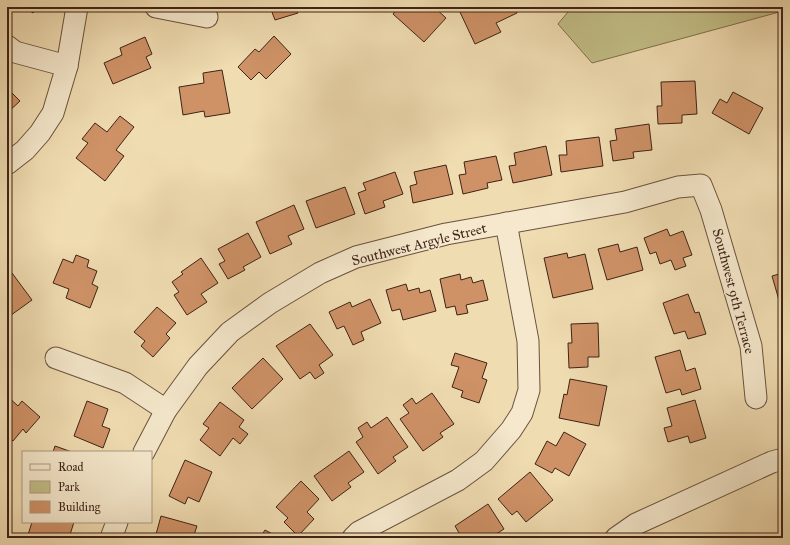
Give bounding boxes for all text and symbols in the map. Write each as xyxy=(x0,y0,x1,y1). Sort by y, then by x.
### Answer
street label: Southwest Argyle Street xyxy=(350,220,488,269)
street label: Southwest 9th Terrace xyxy=(709,227,758,356)
legend xyxy=(22,451,152,523)
text: Road xyxy=(58,460,84,474)
text: Park xyxy=(58,480,80,494)
text: Building xyxy=(58,500,101,515)

